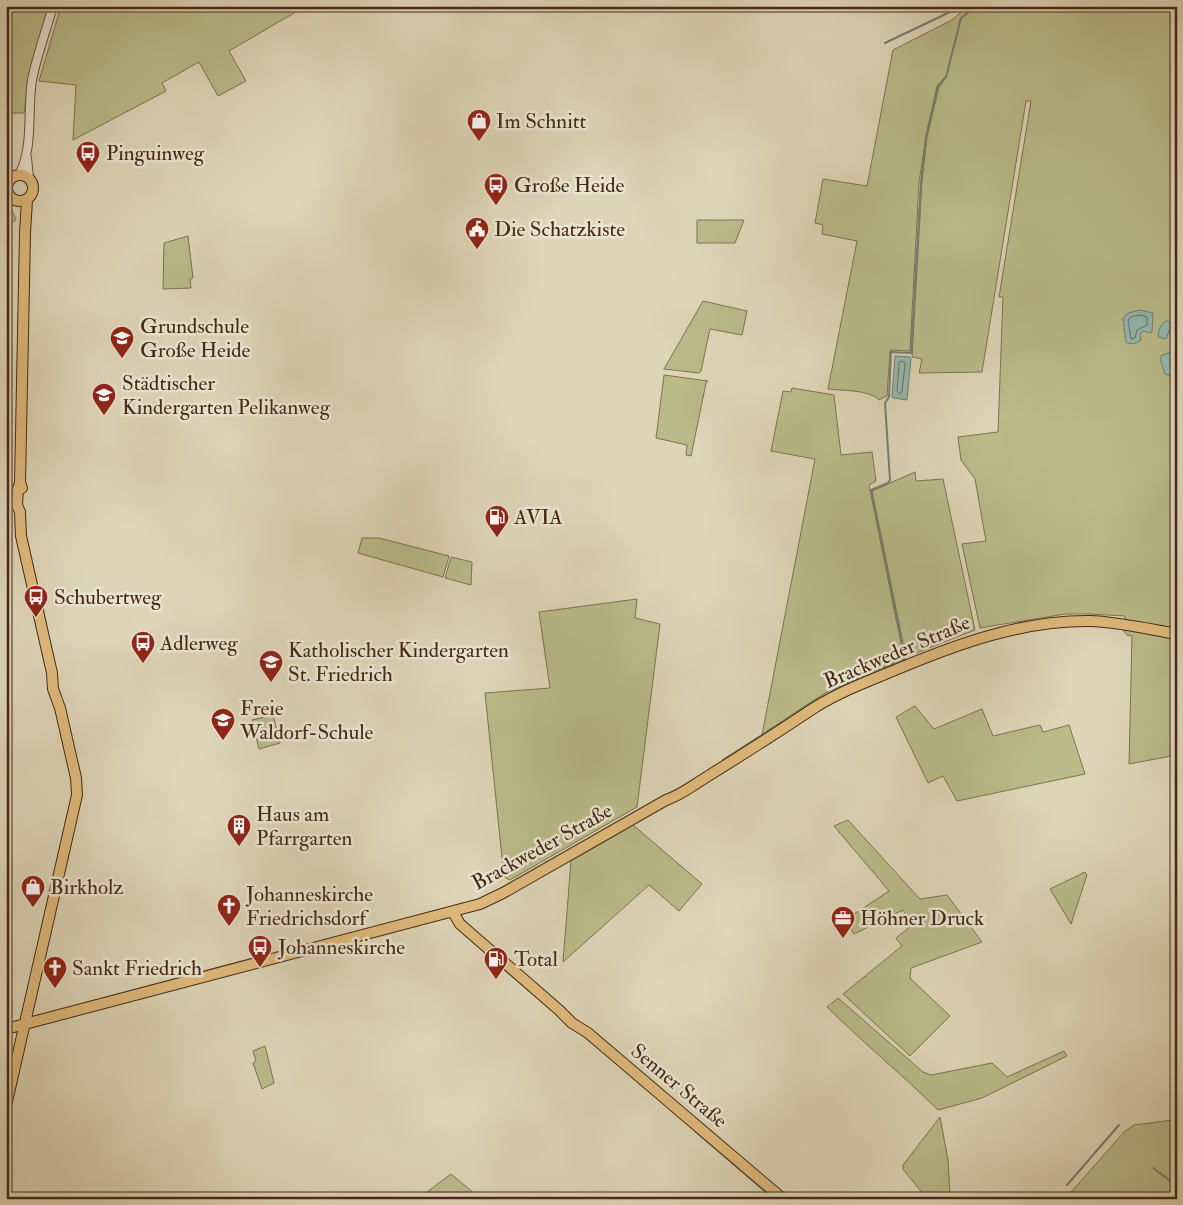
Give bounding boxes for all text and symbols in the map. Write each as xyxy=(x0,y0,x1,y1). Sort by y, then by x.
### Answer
shop icon: Im Schnitt xyxy=(466,108,492,142)
place label: Im Schnitt xyxy=(496,108,586,135)
bus stop icon: Pinguinweg xyxy=(75,140,101,174)
place label: Pinguinweg xyxy=(106,140,205,167)
bus stop icon: Große Heide xyxy=(483,172,509,206)
place label: Große Heide xyxy=(514,172,625,199)
public building icon: Die Schatzkiste xyxy=(464,216,490,250)
place label: Die Schatzkiste xyxy=(494,216,625,243)
place label: Grundschule Große Heide xyxy=(140,313,251,364)
school or university icon: Grundschule Große Heide xyxy=(109,325,135,359)
place label: Städtischer Kindergarten Pelikanweg xyxy=(122,370,331,421)
school or university icon: Städtischer Kindergarten Pelikanweg xyxy=(91,382,117,416)
fuel station icon: AVIA xyxy=(484,504,510,538)
place label: AVIA xyxy=(513,504,563,531)
bus stop icon: Schubertweg xyxy=(23,584,49,618)
place label: Schubertweg xyxy=(54,584,162,611)
street label: Brackweder Straße xyxy=(820,609,974,695)
bus stop icon: Adlerweg xyxy=(130,630,156,664)
place label: Adlerweg xyxy=(159,630,238,657)
place label: Katholischer Kindergarten St. Friedrich xyxy=(288,637,509,688)
school or university icon: Katholischer Kindergarten St. Friedrich xyxy=(258,649,284,683)
place label: Freie Waldorf-Schule xyxy=(239,695,374,746)
school or university icon: Freie Waldorf-Schule xyxy=(210,707,236,741)
street label: Brackweder Straße xyxy=(467,797,617,897)
place label: Haus am Pfarrgarten xyxy=(256,801,353,852)
building icon: Haus am Pfarrgarten xyxy=(226,813,252,847)
shop icon: Birkholz xyxy=(20,874,46,908)
place label: Birkholz xyxy=(50,874,124,901)
place label: Johanneskirche Friedrichsdorf xyxy=(245,881,373,932)
church icon: Johanneskirche Friedrichsdorf xyxy=(216,893,242,927)
office icon: Höhner Druck xyxy=(830,905,856,939)
place label: Höhner Druck xyxy=(860,905,984,932)
bus stop icon: Johanneskirche xyxy=(247,934,273,968)
place label: Johanneskirche xyxy=(277,934,405,961)
fuel station icon: Total xyxy=(483,946,509,980)
place label: Total xyxy=(514,946,558,973)
church icon: Sankt Friedrich xyxy=(42,955,68,989)
place label: Sankt Friedrich xyxy=(72,955,202,982)
street label: Senner Straße xyxy=(625,1038,733,1134)

